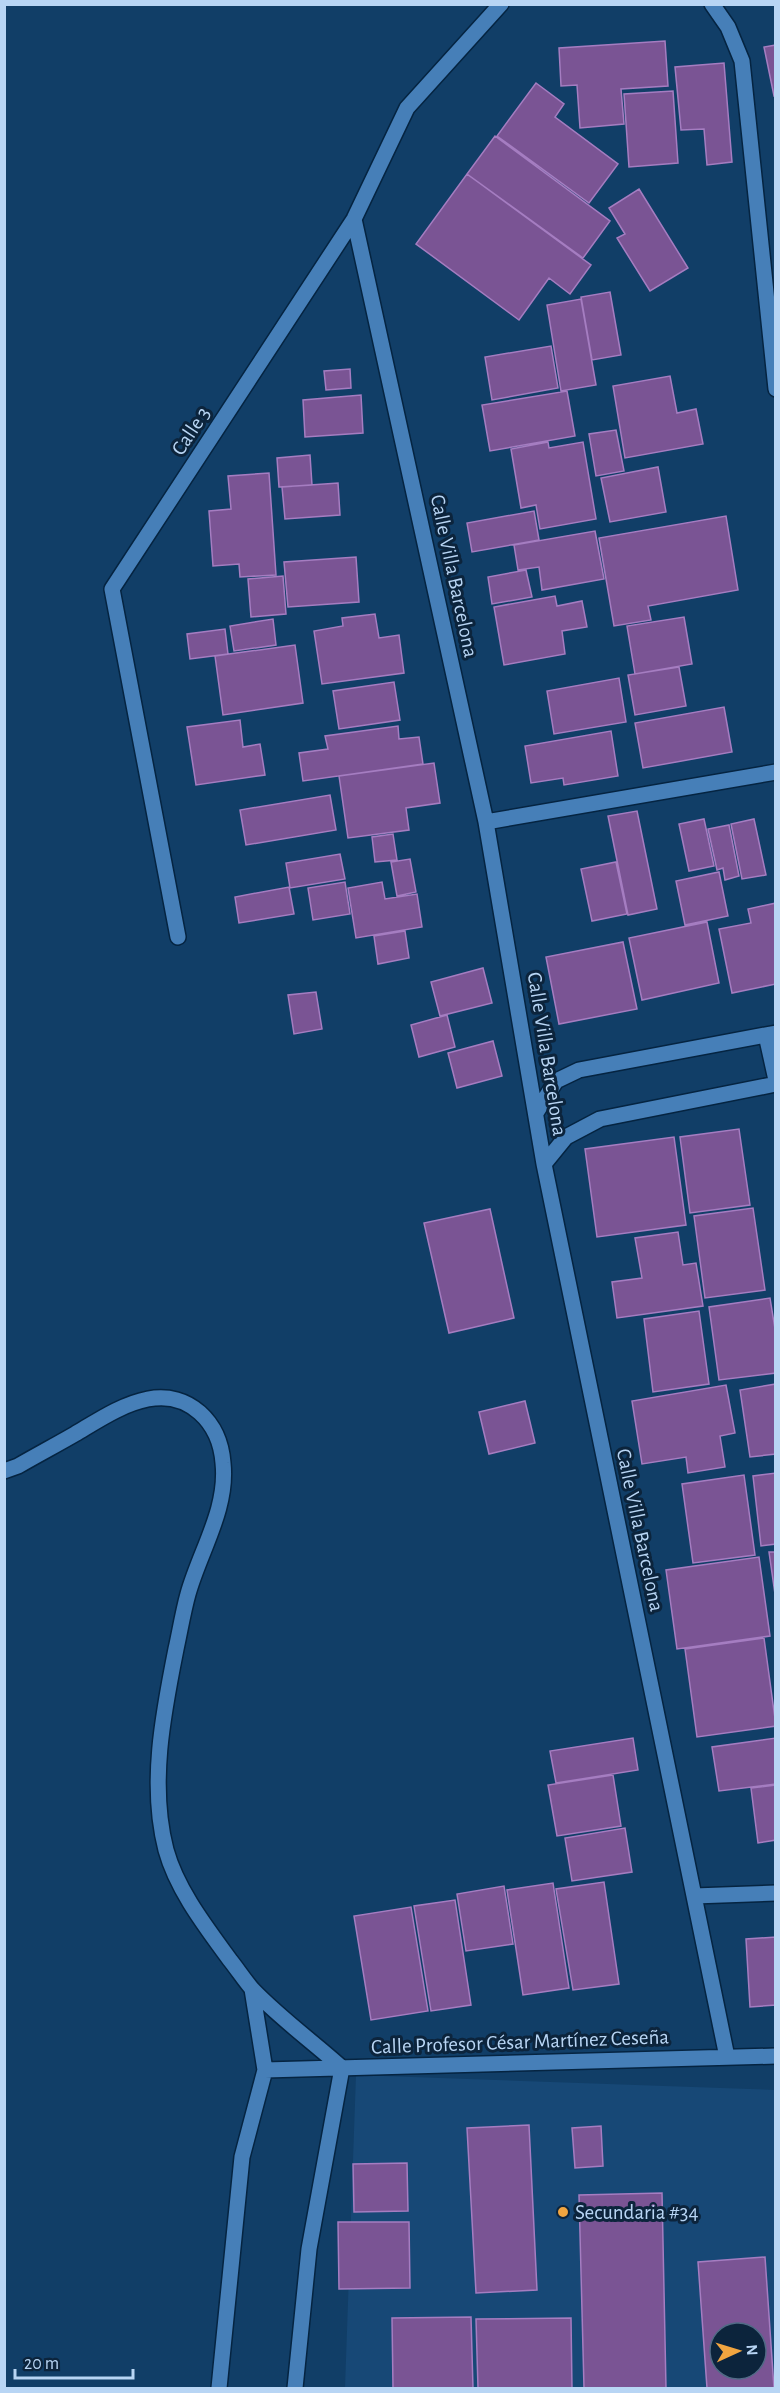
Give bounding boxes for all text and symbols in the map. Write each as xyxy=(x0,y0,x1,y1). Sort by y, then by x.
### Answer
street label: Calle 3 xyxy=(168,403,214,459)
street label: Calle Villa Barcelona xyxy=(427,493,482,660)
street label: Calle Villa Barcelona xyxy=(524,971,570,1138)
street label: Calle Villa Barcelona xyxy=(613,1447,668,1614)
street label: Calle Profesor César Martínez Ceseña xyxy=(371,2026,670,2058)
place label: Secundaria #34 xyxy=(575,2202,699,2223)
marker: Secundaria #34 xyxy=(556,2205,570,2219)
north arrow xyxy=(708,2321,768,2381)
scale bar xyxy=(15,2342,134,2380)
text: N xyxy=(744,2344,760,2356)
text: 20 m xyxy=(24,2355,59,2373)

